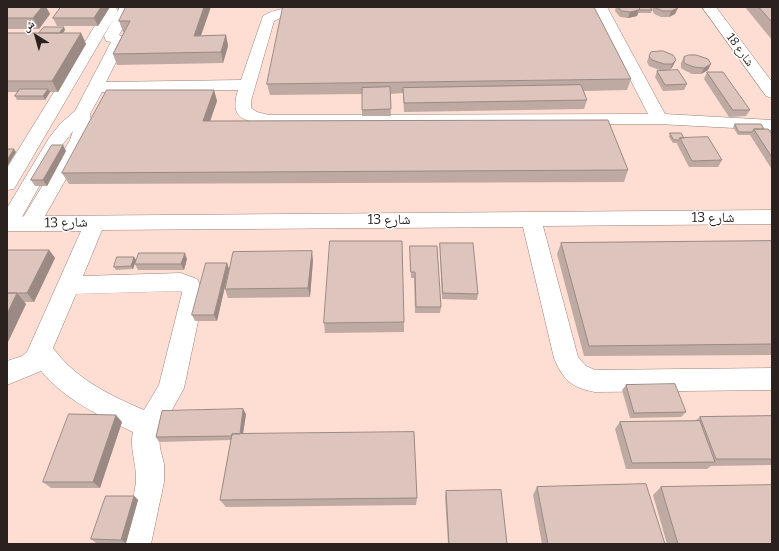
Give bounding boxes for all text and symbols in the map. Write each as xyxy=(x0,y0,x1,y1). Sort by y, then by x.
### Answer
north arrow xyxy=(16,16,56,56)
text: ش xyxy=(20,17,37,35)
street label: شارع 18 xyxy=(723,31,757,69)
street label: شارع 13 xyxy=(691,210,735,226)
street label: شارع 13 xyxy=(367,212,411,228)
street label: شارع 13 xyxy=(44,214,88,232)

